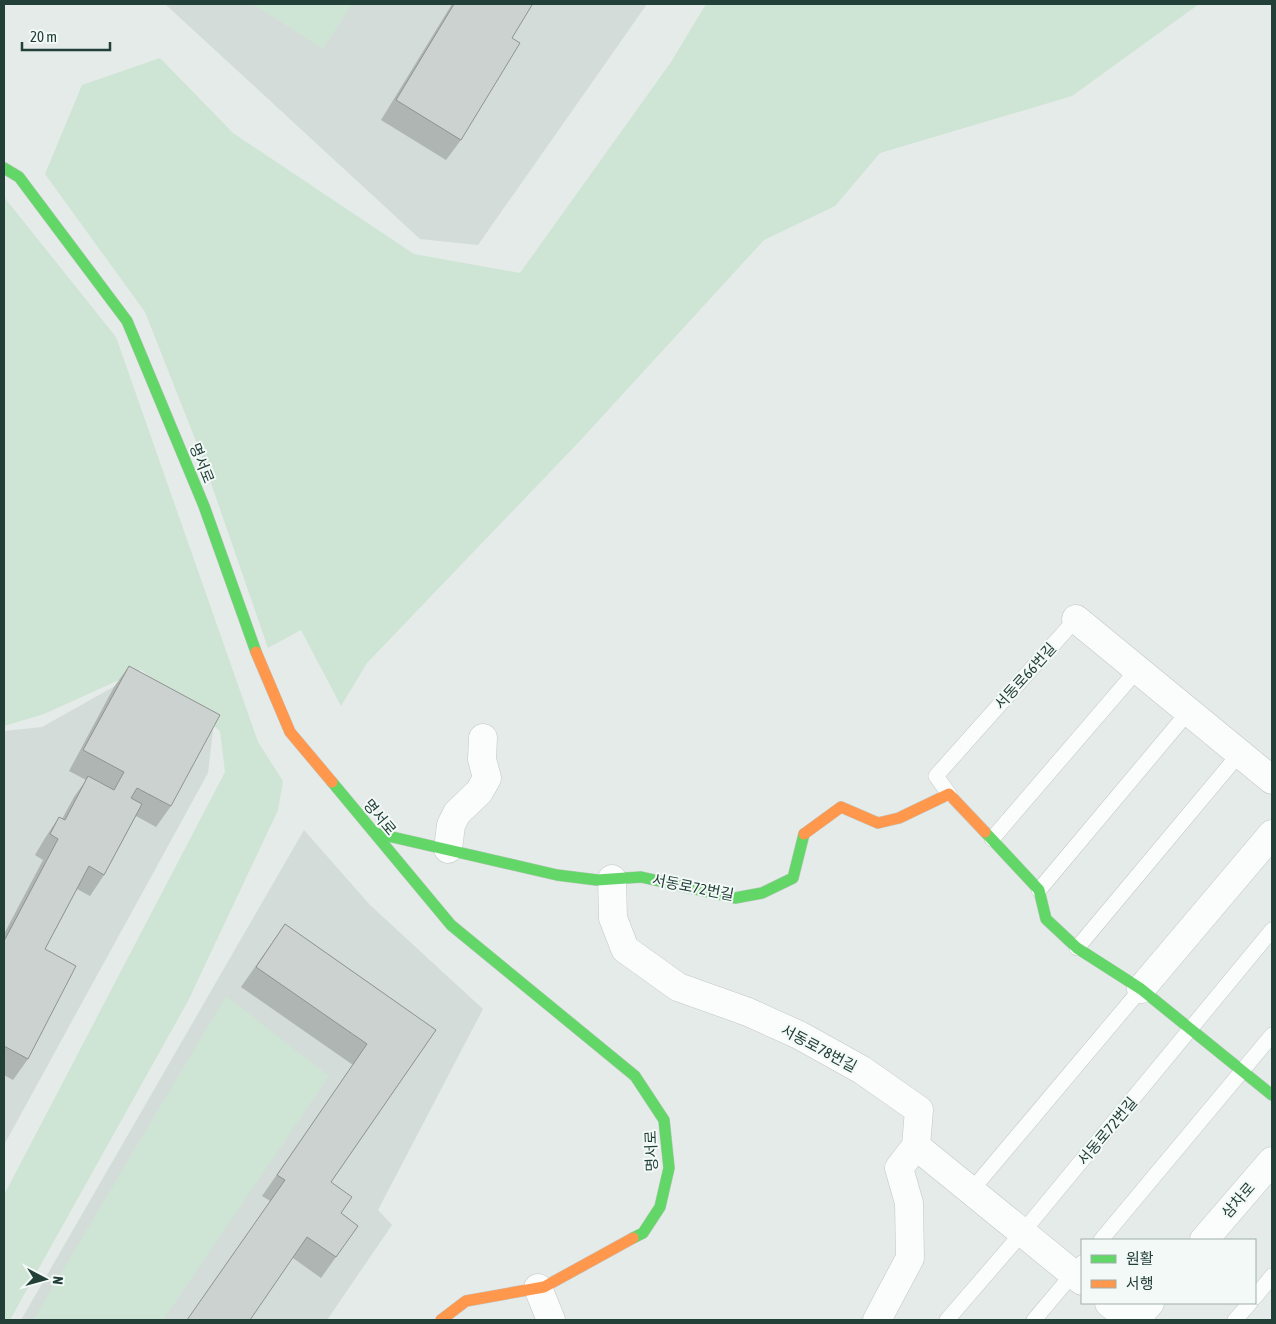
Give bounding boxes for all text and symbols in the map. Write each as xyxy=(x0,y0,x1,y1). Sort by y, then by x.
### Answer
scale bar xyxy=(22,20,110,52)
text: 20 m xyxy=(30,28,57,45)
street label: 명서로 xyxy=(186,441,218,485)
street label: 서동로66번길 xyxy=(991,639,1059,713)
street label: 명서로 xyxy=(360,796,400,838)
street label: 서동로72번길 xyxy=(651,871,735,903)
street label: 서동로78번길 xyxy=(778,1021,860,1075)
street label: 서동로72번길 xyxy=(1074,1094,1140,1168)
street label: 명서로 xyxy=(642,1130,660,1172)
street label: 삼차로 xyxy=(1218,1179,1258,1221)
legend xyxy=(1081,1239,1256,1304)
text: 원활 xyxy=(1126,1250,1154,1267)
north arrow xyxy=(20,1254,70,1304)
text: N xyxy=(50,1275,66,1285)
text: 서행 xyxy=(1126,1275,1154,1292)

